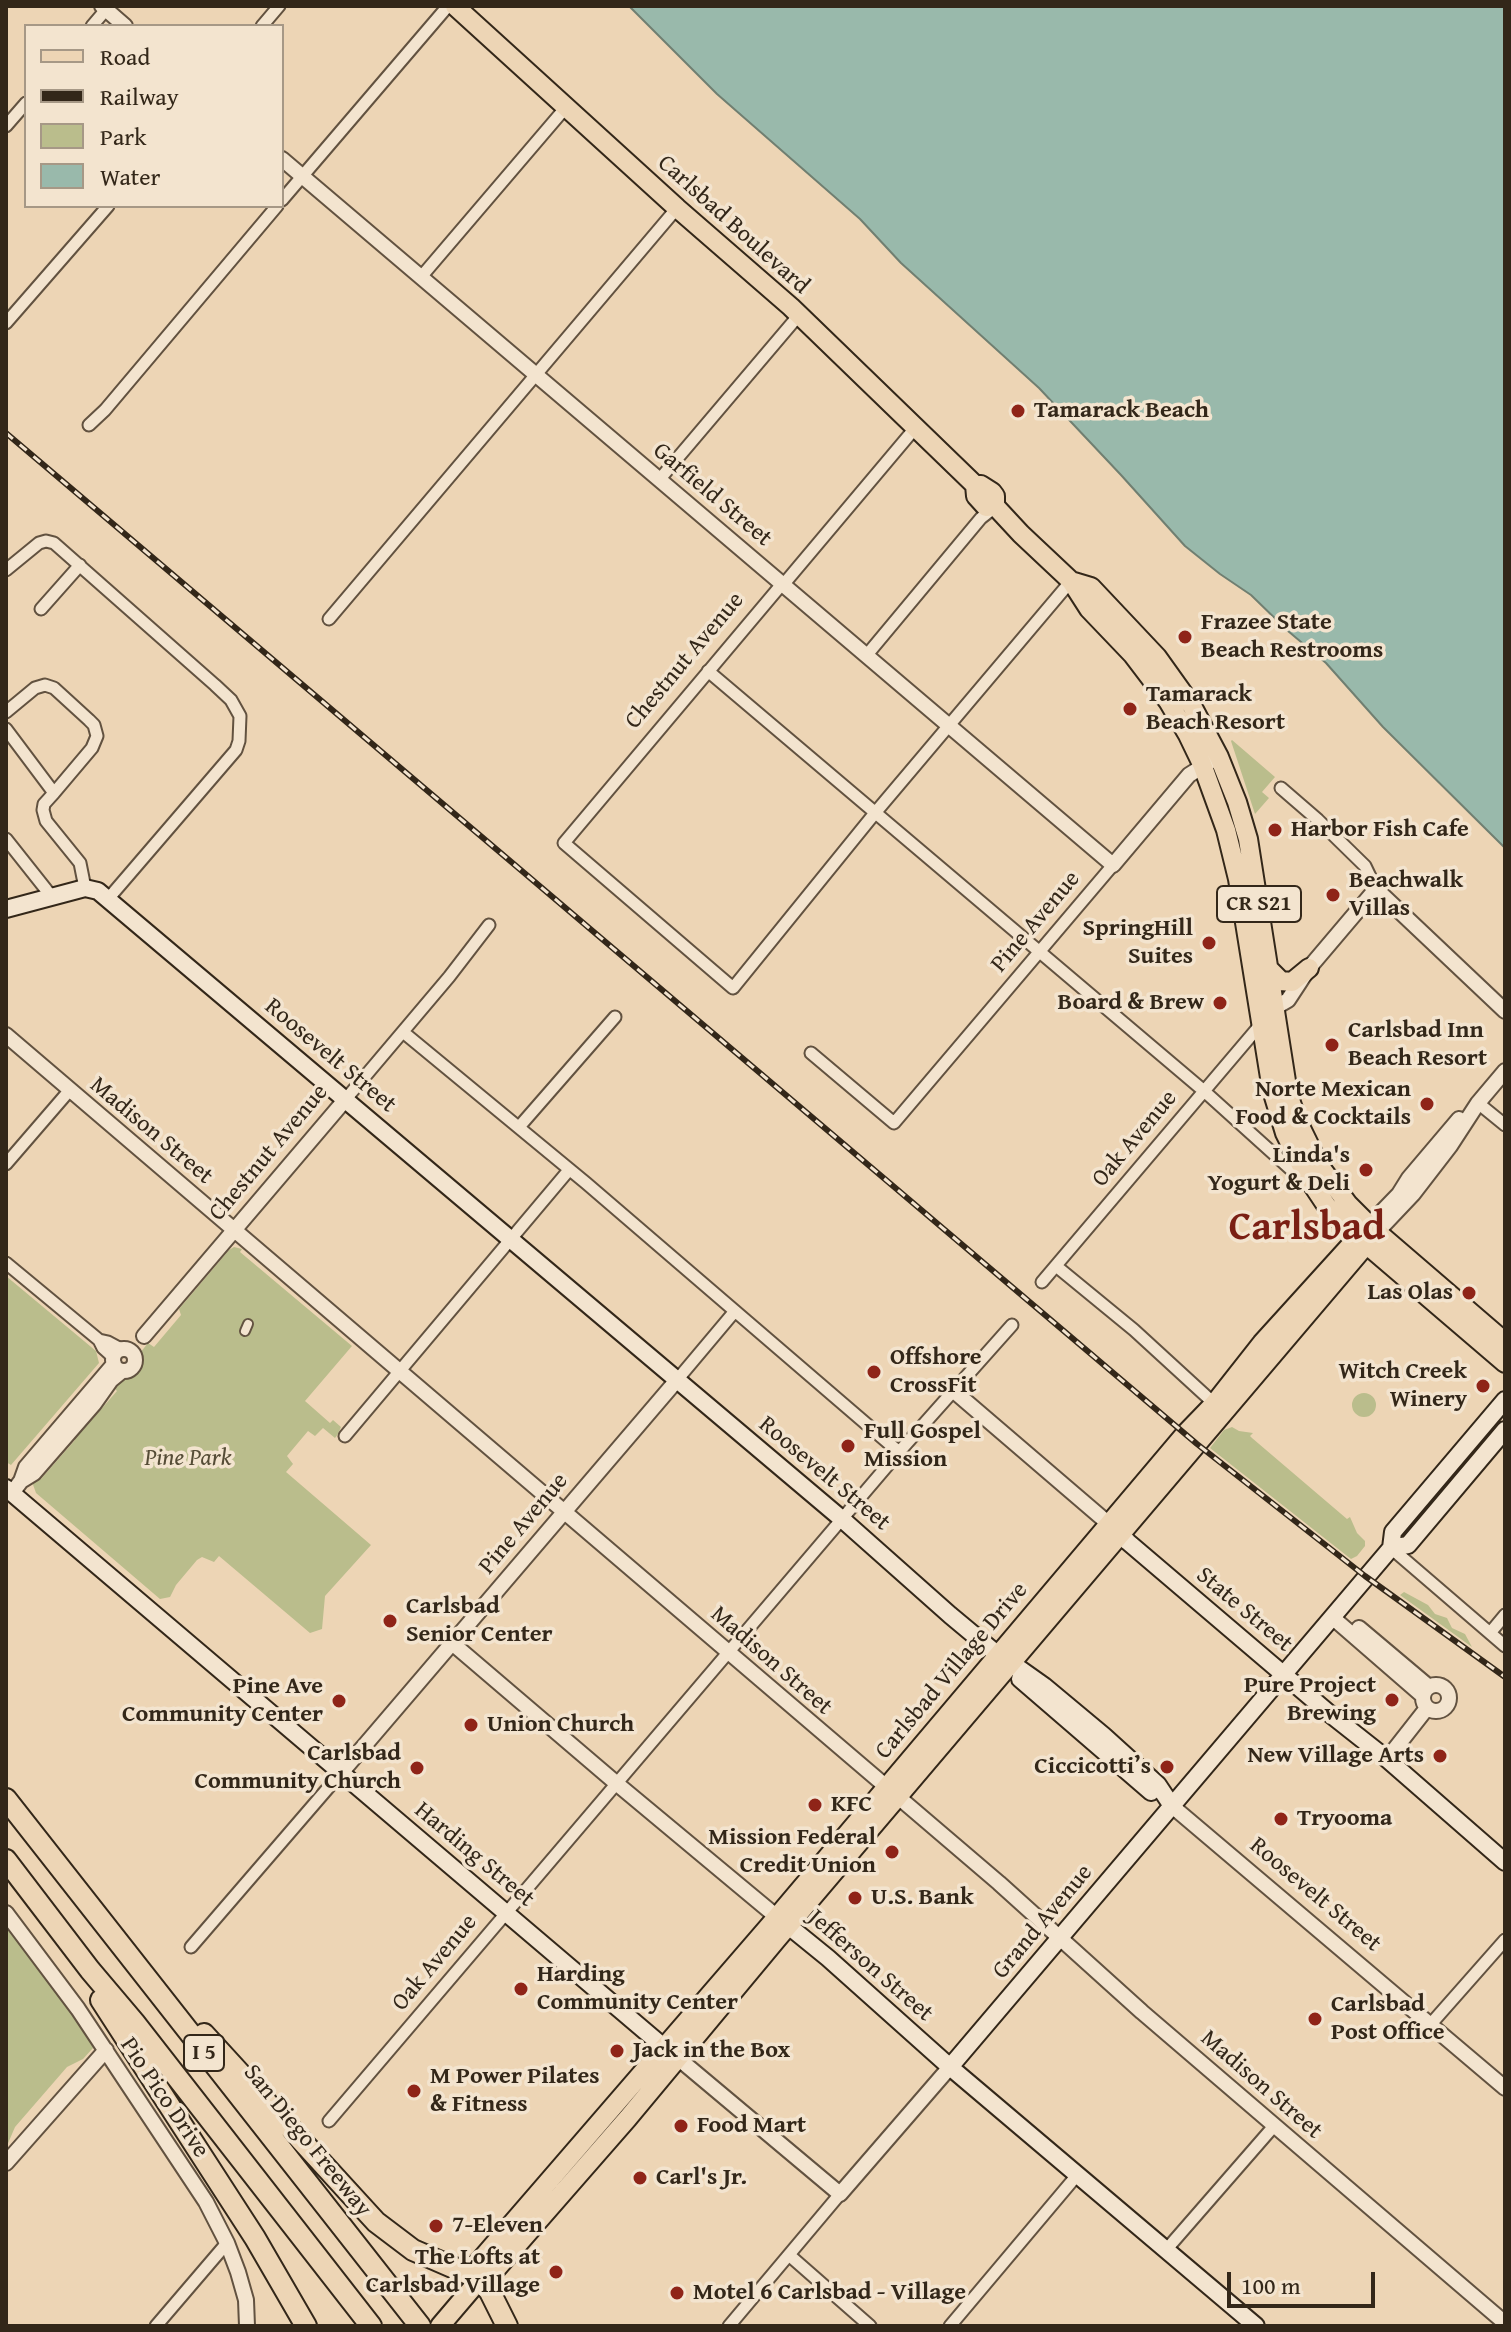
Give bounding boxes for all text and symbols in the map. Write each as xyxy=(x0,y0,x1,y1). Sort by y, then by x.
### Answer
legend xyxy=(24,24,284,208)
text: Road xyxy=(100,39,150,74)
text: Railway xyxy=(100,79,179,114)
text: Park xyxy=(100,119,146,154)
street label: Carlsbad Boulevard xyxy=(651,149,815,301)
text: Water xyxy=(100,159,160,194)
place label: Tamarack Beach xyxy=(1034,397,1209,425)
marker: Tamarack Beach xyxy=(1009,402,1027,420)
street label: Garfield Street xyxy=(647,437,777,553)
street label: Chestnut Avenue xyxy=(619,587,751,735)
place label: Frazee State Beach Restrooms xyxy=(1201,609,1383,665)
marker: Frazee State Beach Restrooms xyxy=(1176,628,1194,646)
place label: Tamarack Beach Resort xyxy=(1146,681,1285,737)
marker: Tamarack Beach Resort xyxy=(1121,700,1139,718)
place label: Harbor Fish Cafe xyxy=(1291,816,1469,844)
marker: Harbor Fish Cafe xyxy=(1266,821,1284,839)
street label: Pine Avenue xyxy=(985,865,1087,979)
place label: Beachwalk Villas xyxy=(1349,867,1463,923)
road number: CR S21 xyxy=(1217,886,1301,922)
marker: Beachwalk Villas xyxy=(1324,886,1342,904)
place label: SpringHill Suites xyxy=(1083,915,1193,971)
marker: SpringHill Suites xyxy=(1200,934,1218,952)
place label: Board & Brew xyxy=(1058,989,1204,1017)
street label: Roosevelt Street xyxy=(258,993,402,1119)
marker: Board & Brew xyxy=(1211,994,1229,1012)
place label: Carlsbad Inn Beach Resort xyxy=(1348,1017,1487,1073)
marker: Carlsbad Inn Beach Resort xyxy=(1323,1036,1341,1054)
street label: Madison Street xyxy=(84,1071,218,1191)
place label: Norte Mexican Food & Cocktails xyxy=(1236,1076,1411,1132)
street label: Chestnut Avenue xyxy=(203,1079,335,1227)
street label: Oak Avenue xyxy=(1086,1085,1184,1193)
marker: Norte Mexican Food & Cocktails xyxy=(1418,1095,1436,1113)
place label: Linda's Yogurt & Deli xyxy=(1208,1142,1350,1198)
marker: Linda's Yogurt & Deli xyxy=(1357,1161,1375,1179)
district label: Carlsbad xyxy=(1229,1205,1385,1253)
place label: Las Olas xyxy=(1367,1279,1453,1307)
marker: Las Olas xyxy=(1460,1284,1478,1302)
place label: Offshore CrossFit xyxy=(890,1344,982,1400)
place label: Witch Creek Winery xyxy=(1338,1358,1467,1414)
marker: Offshore CrossFit xyxy=(865,1363,883,1381)
marker: Witch Creek Winery xyxy=(1474,1377,1492,1395)
street label: Roosevelt Street xyxy=(752,1411,896,1537)
place label: Full Gospel Mission xyxy=(864,1418,981,1474)
marker: Full Gospel Mission xyxy=(839,1437,857,1455)
park label: Pine Park xyxy=(144,1445,232,1473)
street label: Pine Avenue xyxy=(473,1467,575,1581)
street label: State Street xyxy=(1190,1561,1298,1659)
street label: Carlsbad Village Drive xyxy=(870,1577,1034,1765)
place label: Carlsbad Senior Center xyxy=(406,1593,553,1649)
street label: Madison Street xyxy=(704,1600,838,1722)
marker: Carlsbad Senior Center xyxy=(381,1612,399,1630)
place label: Pure Project Brewing xyxy=(1244,1672,1376,1728)
place label: Pine Ave Community Center xyxy=(122,1673,323,1729)
marker: Pure Project Brewing xyxy=(1383,1691,1401,1709)
marker: Pine Ave Community Center xyxy=(330,1692,348,1710)
place label: Union Church xyxy=(487,1711,634,1739)
marker: Union Church xyxy=(462,1716,480,1734)
place label: Carlsbad Community Church xyxy=(194,1740,401,1796)
place label: New Village Arts xyxy=(1247,1742,1424,1770)
marker: New Village Arts xyxy=(1431,1747,1449,1765)
place label: Ciccicotti’s xyxy=(1034,1753,1151,1781)
marker: Ciccicotti’s xyxy=(1158,1758,1176,1776)
marker: Carlsbad Community Church xyxy=(408,1759,426,1777)
place label: KFC xyxy=(831,1791,872,1819)
street label: Harding Street xyxy=(408,1796,540,1914)
marker: KFC xyxy=(806,1796,824,1814)
place label: Tryooma xyxy=(1297,1805,1392,1833)
marker: Tryooma xyxy=(1272,1810,1290,1828)
place label: Mission Federal Credit Union xyxy=(708,1824,876,1880)
street label: Roosevelt Street xyxy=(1243,1832,1387,1958)
marker: Mission Federal Credit Union xyxy=(883,1843,901,1861)
street label: Grand Avenue xyxy=(987,1859,1099,1985)
place label: U.S. Bank xyxy=(871,1884,974,1912)
marker: U.S. Bank xyxy=(846,1889,864,1907)
street label: Jefferson Street xyxy=(801,1904,939,2028)
street label: Oak Avenue xyxy=(386,1909,484,2017)
place label: Harding Community Center xyxy=(537,1961,738,2017)
marker: Harding Community Center xyxy=(512,1980,530,1998)
place label: Carlsbad Post Office xyxy=(1331,1991,1445,2047)
marker: Carlsbad Post Office xyxy=(1306,2010,1324,2028)
street label: Madison Street xyxy=(1194,2024,1328,2146)
street label: Pio Pico Drive xyxy=(113,2032,215,2164)
road number: I 5 xyxy=(184,2035,224,2071)
place label: Jack in the Box xyxy=(633,2037,790,2065)
marker: Jack in the Box xyxy=(608,2042,626,2060)
street label: San Diego Freeway xyxy=(237,2059,377,2223)
place label: M Power Pilates & Fitness xyxy=(430,2063,600,2119)
marker: M Power Pilates & Fitness xyxy=(405,2082,423,2100)
place label: Food Mart xyxy=(697,2112,806,2140)
marker: Food Mart xyxy=(672,2117,690,2135)
place label: Carl's Jr. xyxy=(656,2164,747,2192)
marker: Carl's Jr. xyxy=(631,2169,649,2187)
place label: 7-Eleven xyxy=(452,2212,543,2240)
marker: 7-Eleven xyxy=(427,2217,445,2235)
place label: The Lofts at Carlsbad Village xyxy=(366,2244,540,2300)
scale bar xyxy=(1231,2256,1379,2306)
marker: The Lofts at Carlsbad Village xyxy=(547,2263,565,2281)
text: 100 m xyxy=(1241,2268,1301,2303)
place label: Motel 6 Carlsbad - Village xyxy=(693,2279,966,2307)
marker: Motel 6 Carlsbad - Village xyxy=(668,2284,686,2302)

